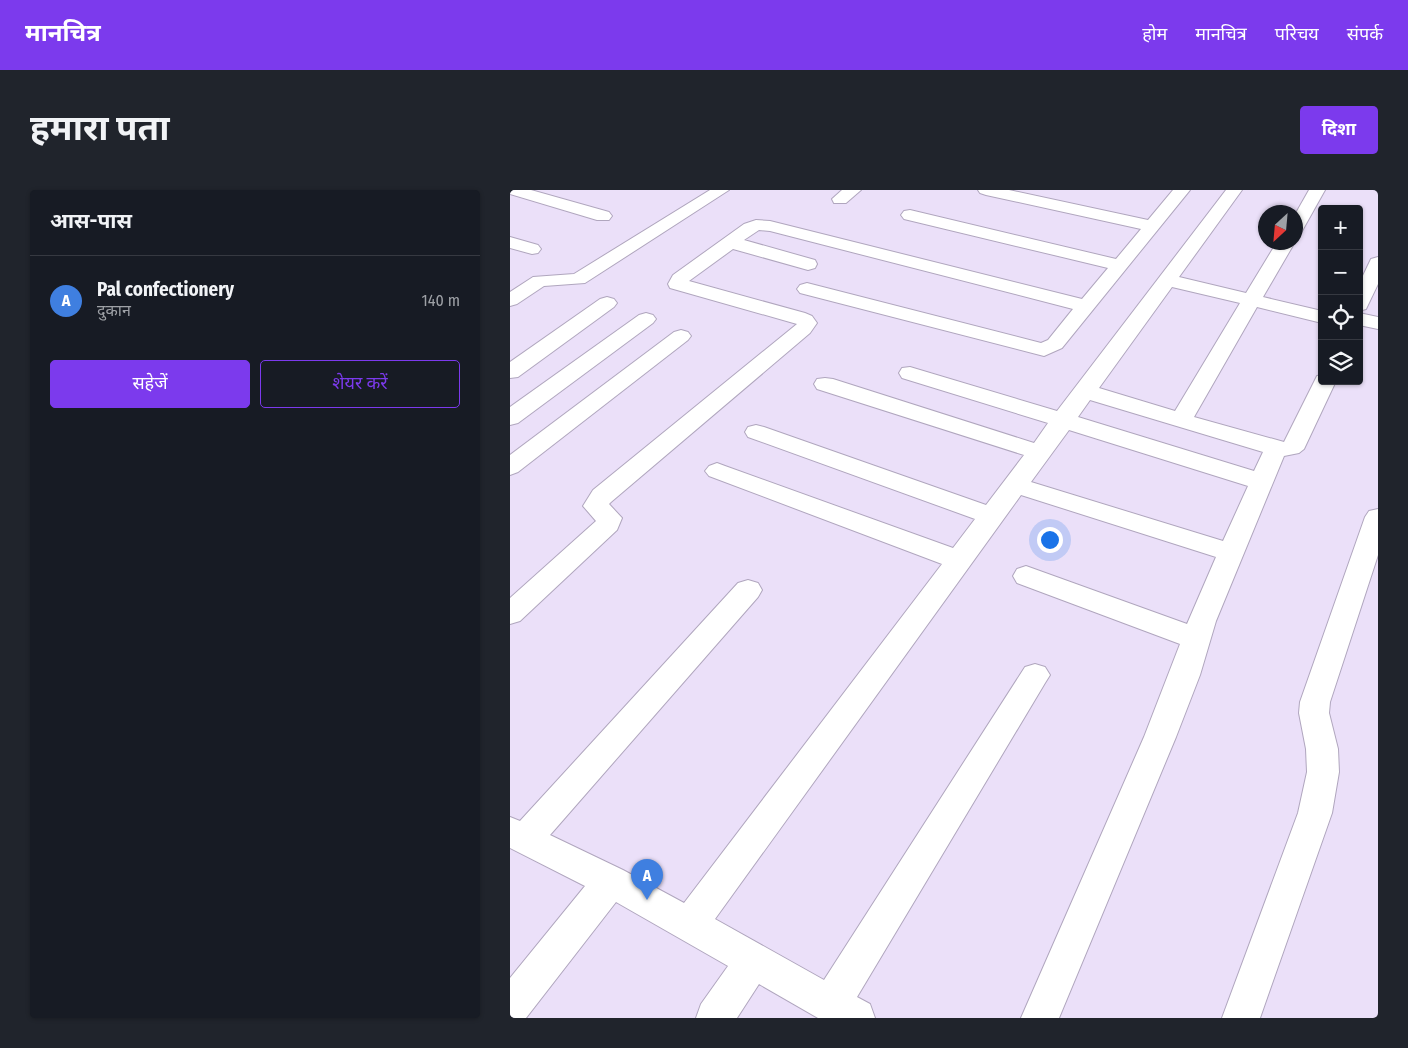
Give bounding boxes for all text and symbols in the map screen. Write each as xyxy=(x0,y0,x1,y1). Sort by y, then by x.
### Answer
text: मानचित्र xyxy=(25,19,101,47)
text: होम xyxy=(1142,23,1167,45)
text: मानचित्र xyxy=(1195,23,1247,45)
text: परिचय xyxy=(1275,23,1319,45)
text: संपर्क xyxy=(1347,23,1383,45)
button: दिशा xyxy=(1300,106,1378,154)
text: हमारा पता xyxy=(30,107,169,149)
north arrow xyxy=(1258,205,1303,250)
map controls xyxy=(1318,205,1363,385)
button: + xyxy=(1318,205,1363,250)
text: आस-पास xyxy=(50,208,132,234)
button: − xyxy=(1318,250,1363,295)
text: Pal confectionery xyxy=(97,278,234,301)
text: A xyxy=(62,291,70,310)
text: 140 m xyxy=(422,291,460,310)
button: locate xyxy=(1318,295,1363,340)
text: दुकान xyxy=(97,301,131,320)
button: layers xyxy=(1318,340,1363,385)
button: सहेजें xyxy=(50,360,250,408)
button: शेयर करें xyxy=(260,360,460,408)
your location xyxy=(1037,527,1063,553)
pin: A xyxy=(631,859,663,900)

